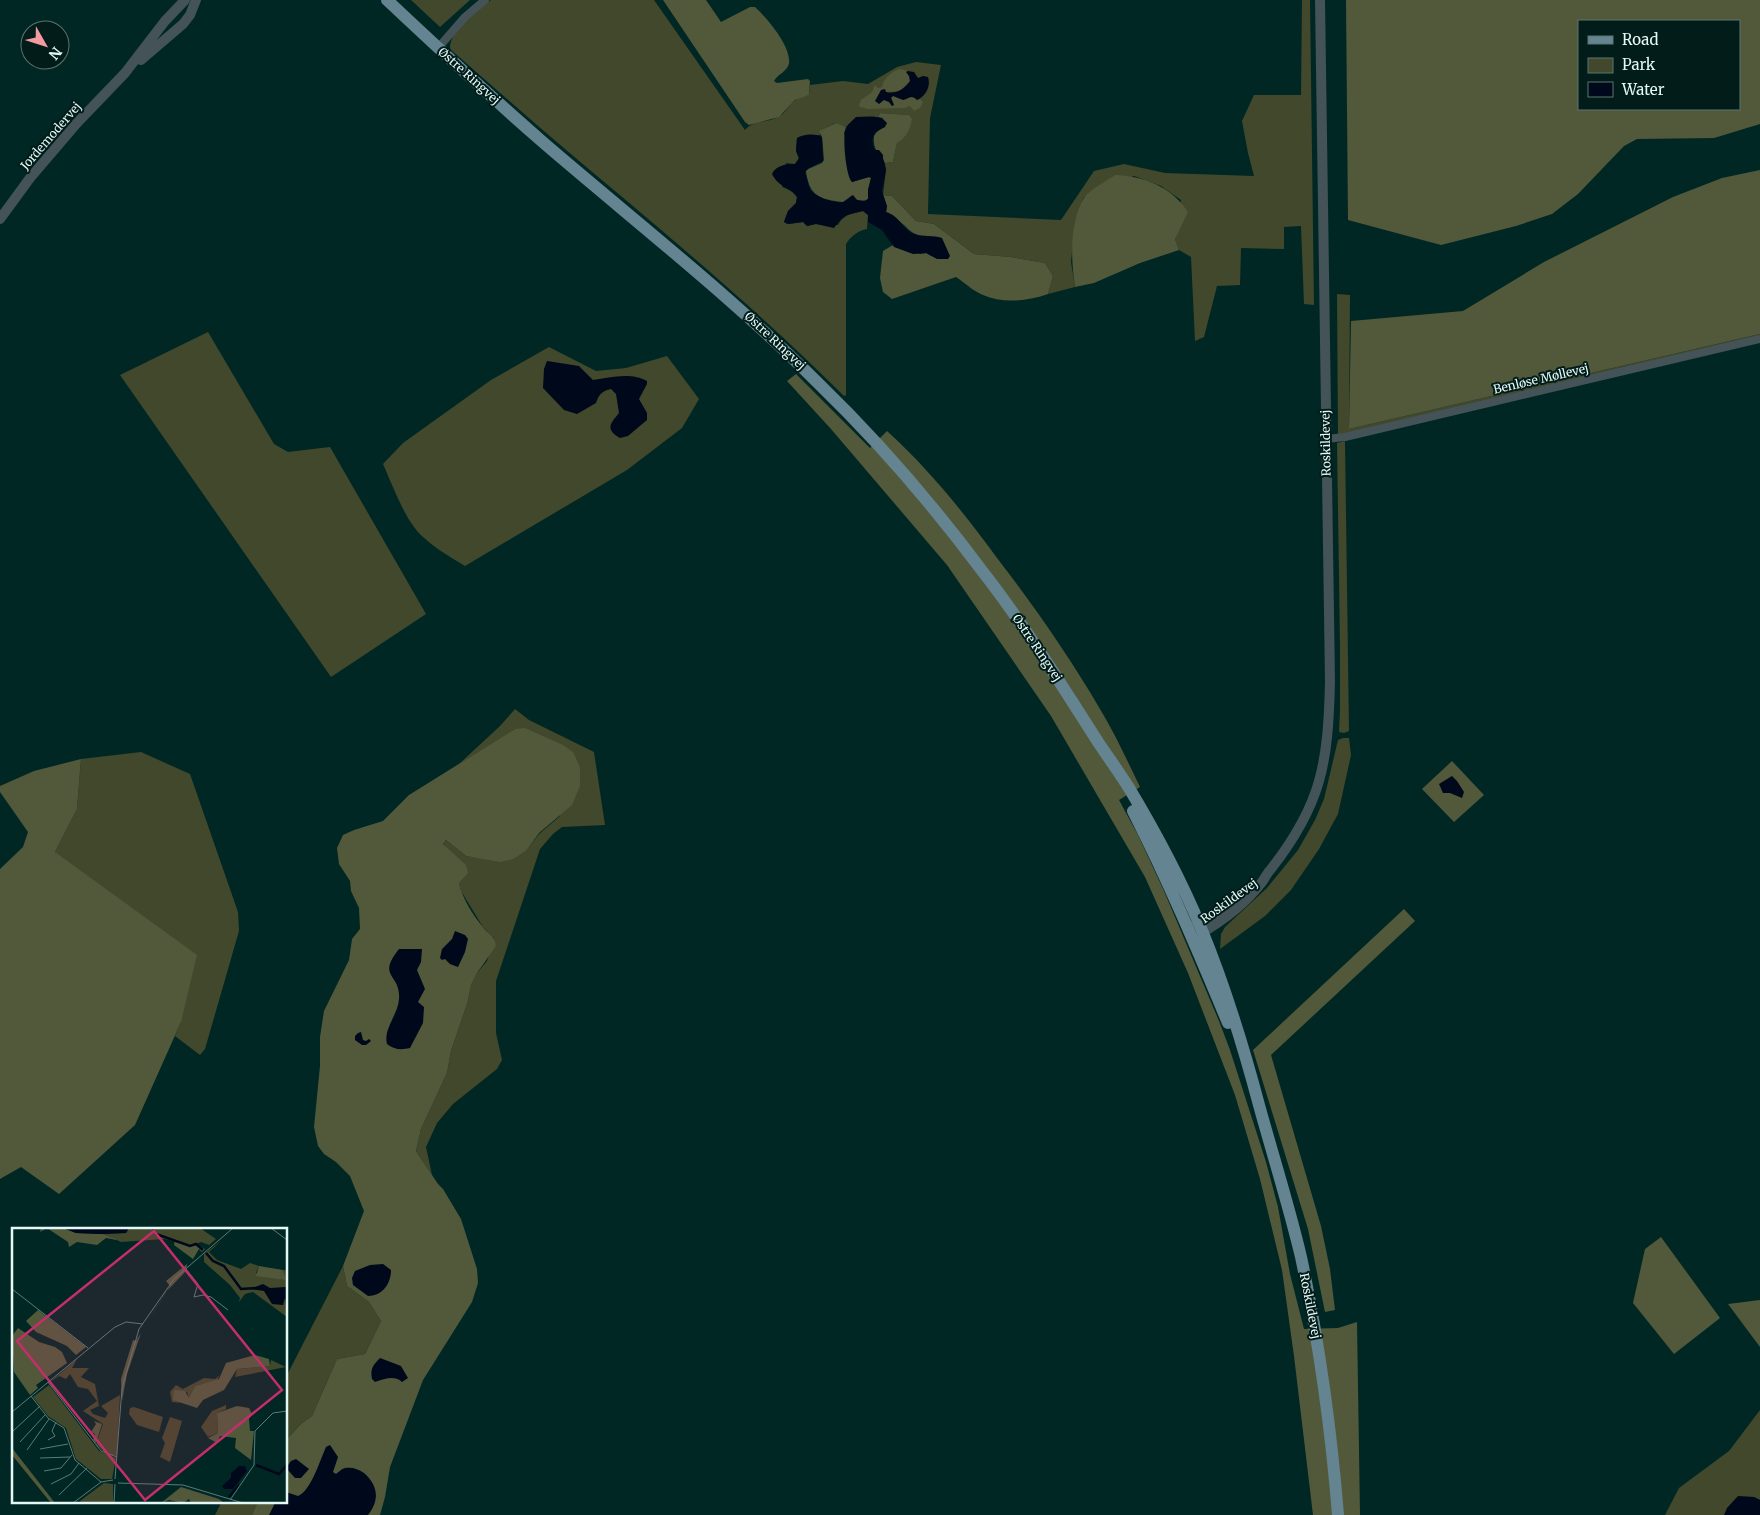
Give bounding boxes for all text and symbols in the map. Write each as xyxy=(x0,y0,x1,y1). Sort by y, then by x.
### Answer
north arrow xyxy=(20,20,70,70)
legend xyxy=(1578,20,1740,110)
text: Road xyxy=(1622,30,1658,49)
text: N xyxy=(45,43,66,63)
street label: Østre Ringvej xyxy=(435,44,503,107)
text: Park xyxy=(1622,55,1656,74)
text: Water xyxy=(1621,80,1665,99)
street label: Jordemodervej xyxy=(16,99,84,173)
street label: Østre Ringvej xyxy=(742,309,809,373)
street label: Benløse Møllevej xyxy=(1492,360,1590,397)
street label: Roskildevej xyxy=(1317,410,1334,476)
street label: Østre Ringvej xyxy=(1009,611,1065,684)
street label: Roskildevej xyxy=(1197,875,1260,926)
inset map xyxy=(12,1228,288,1502)
street label: Roskildevej xyxy=(1297,1272,1324,1340)

